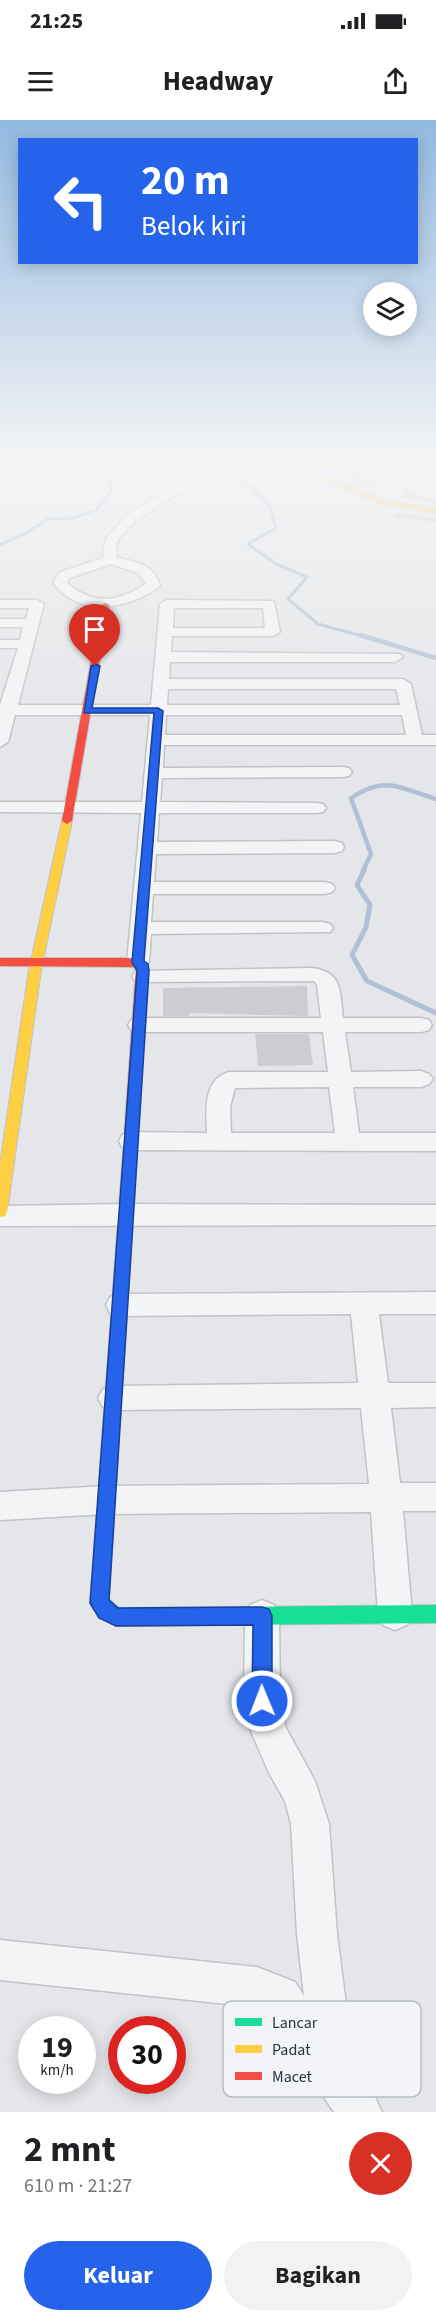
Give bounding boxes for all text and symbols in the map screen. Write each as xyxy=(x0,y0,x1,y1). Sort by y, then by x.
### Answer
text: 21:25 xyxy=(30,5,83,37)
text: Headway xyxy=(163,62,273,101)
icon: menu xyxy=(24,65,57,98)
icon: share xyxy=(379,65,412,98)
text: 20 m xyxy=(141,151,230,211)
icon: left xyxy=(42,162,120,240)
text: Belok kiri xyxy=(141,207,247,246)
map controls xyxy=(363,282,417,336)
button: layers xyxy=(363,282,417,336)
pin xyxy=(69,604,120,666)
icon: arrive xyxy=(78,613,111,646)
position arrow xyxy=(230,1669,294,1733)
legend xyxy=(223,2001,421,2097)
text: Lancar xyxy=(272,2012,318,2034)
speed limit sign: 30 xyxy=(108,2016,186,2094)
text: 19 xyxy=(41,2026,73,2069)
text: Padat xyxy=(272,2039,311,2061)
text: km/h xyxy=(40,2060,74,2081)
text: Macet xyxy=(272,2066,312,2088)
text: 2 mnt xyxy=(24,2124,115,2175)
button: close xyxy=(349,2132,412,2195)
text: 610 m · 21:27 xyxy=(24,2172,132,2200)
button: Keluar xyxy=(24,2241,212,2310)
button: Bagikan xyxy=(224,2241,412,2310)

